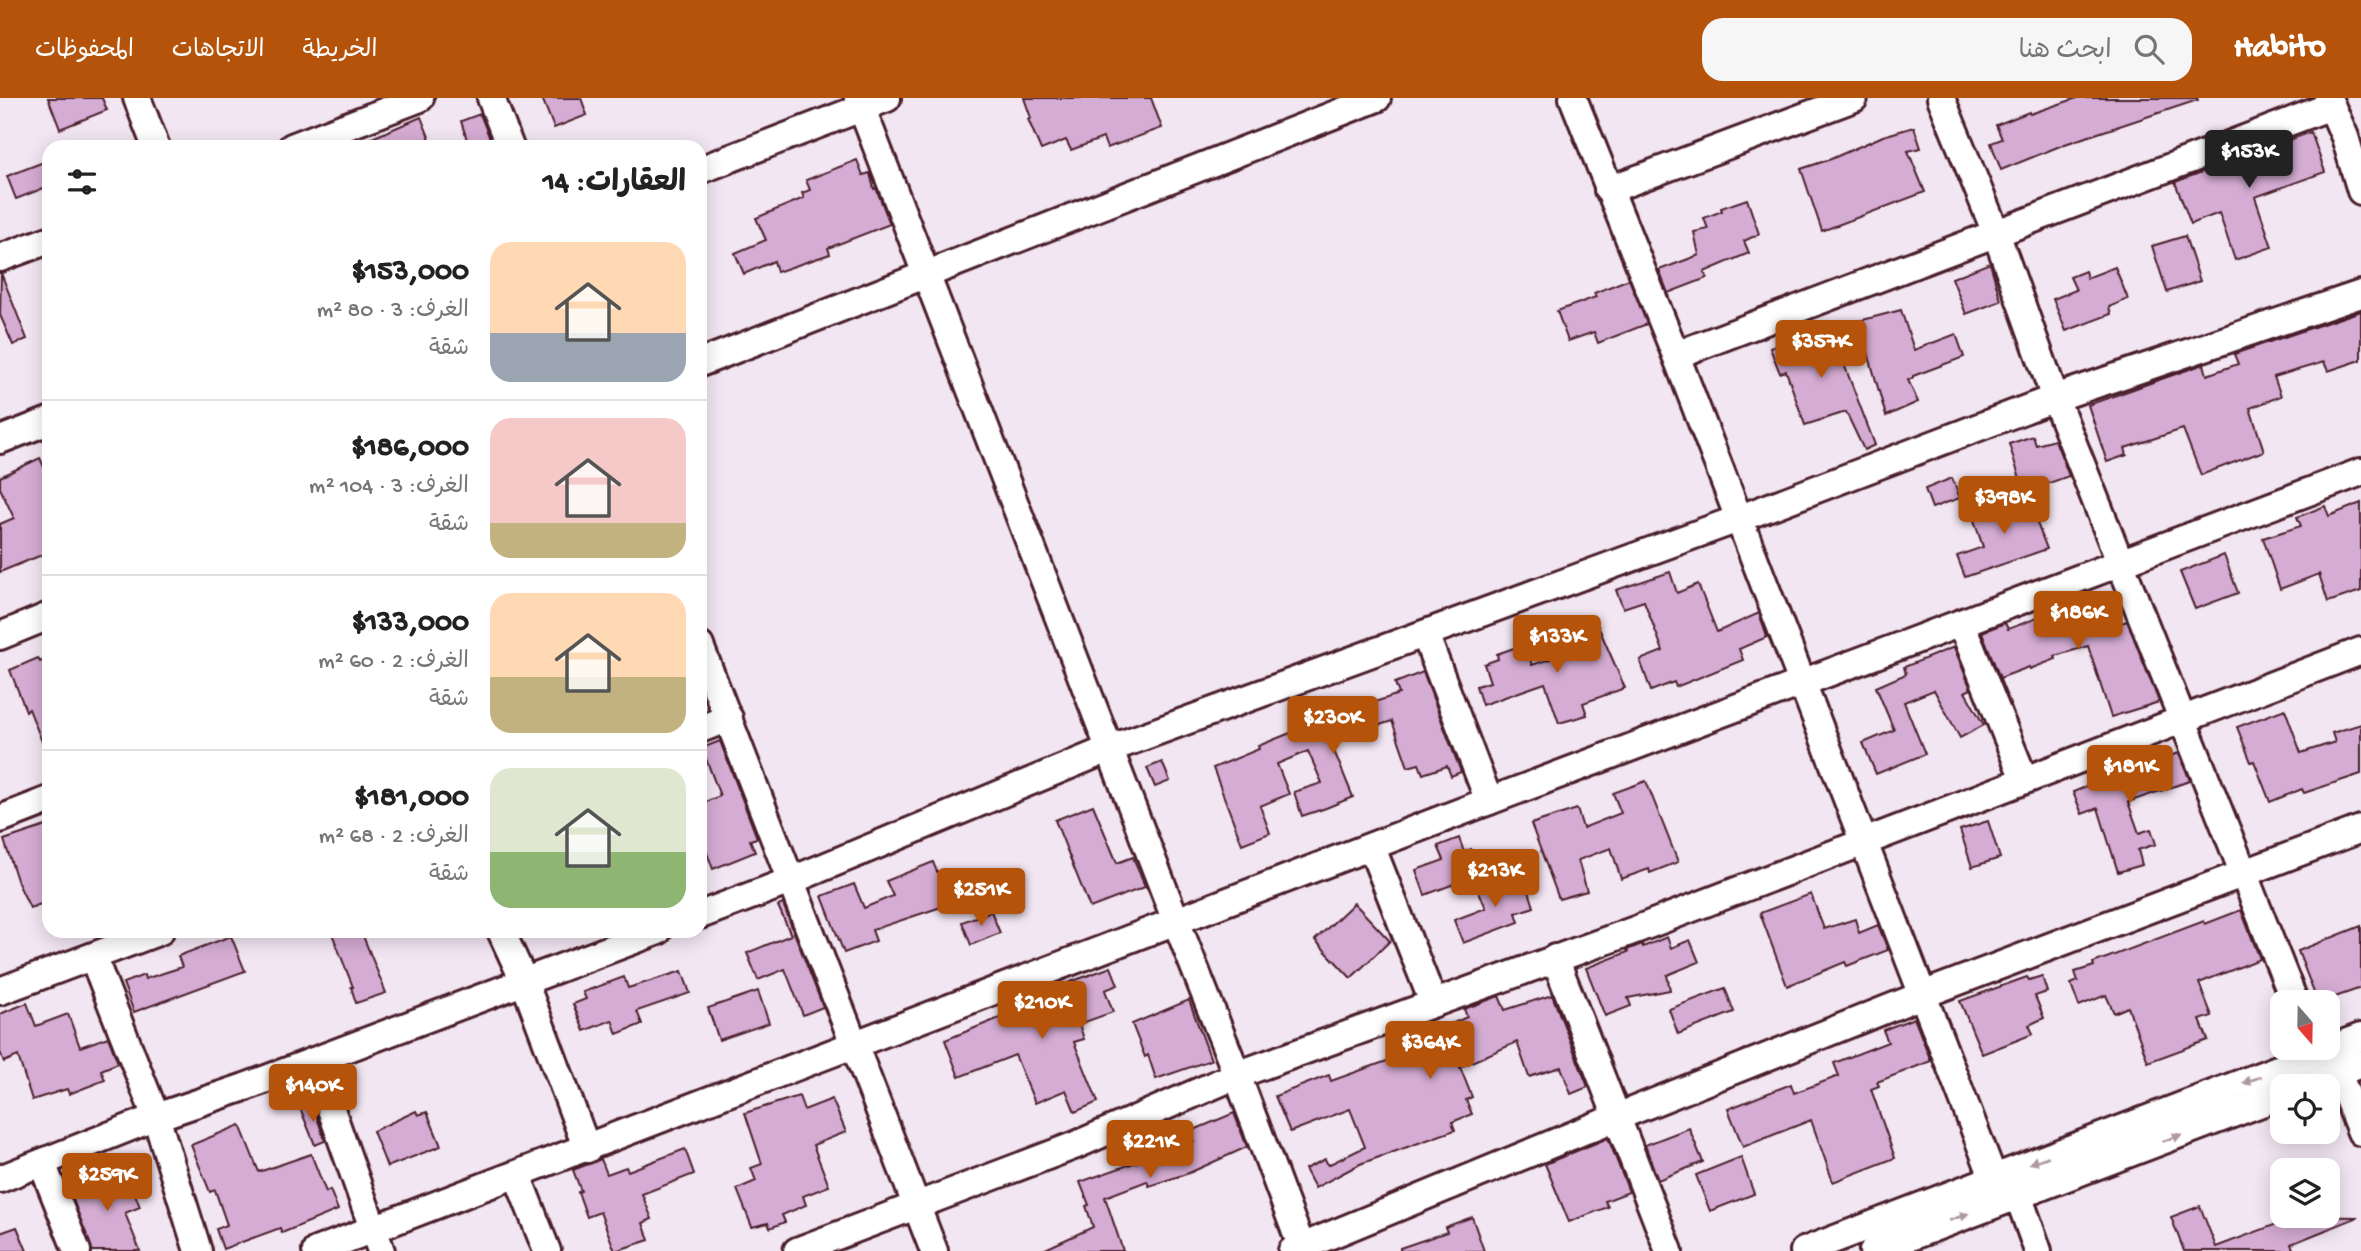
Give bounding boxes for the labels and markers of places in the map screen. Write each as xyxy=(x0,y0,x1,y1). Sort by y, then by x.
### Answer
pin: $153K xyxy=(2200,130,2298,190)
pin: $357K xyxy=(1772,320,1870,380)
pin: $398K xyxy=(1955,476,2053,536)
pin: $186K xyxy=(2029,592,2127,651)
pin: $133K xyxy=(1508,616,1606,675)
pin: $230K xyxy=(1284,696,1382,756)
pin: $181K xyxy=(2081,746,2179,805)
pin: $213K xyxy=(1446,850,1544,909)
pin: $251K xyxy=(932,868,1030,928)
pin: $210K xyxy=(993,982,1091,1041)
pin: $364K xyxy=(1381,1021,1479,1081)
pin: $140K xyxy=(264,1065,362,1124)
pin: $221K xyxy=(1101,1121,1199,1180)
pin: $259K xyxy=(58,1154,156,1213)

